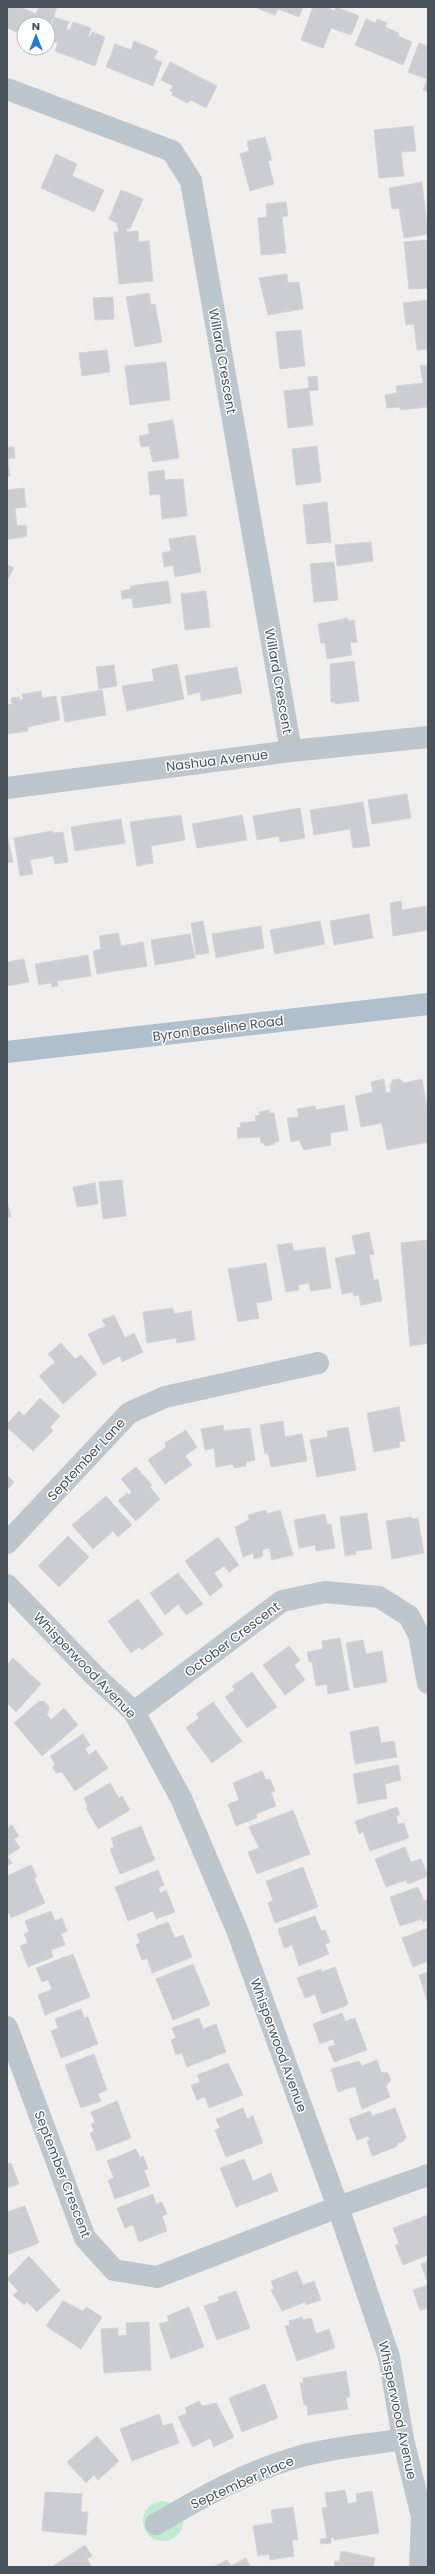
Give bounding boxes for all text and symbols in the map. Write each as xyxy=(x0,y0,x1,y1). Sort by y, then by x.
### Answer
north arrow xyxy=(16,16,56,56)
text: N xyxy=(32,18,40,34)
street label: Willard Crescent xyxy=(204,307,241,416)
street label: Willard Crescent xyxy=(260,627,297,736)
street label: Nashua Avenue xyxy=(165,745,269,776)
street label: Byron Baseline Road xyxy=(151,1011,285,1046)
street label: September Lane xyxy=(43,1414,130,1505)
street label: October Crescent xyxy=(181,1597,284,1682)
street label: Whisperwood Avenue xyxy=(29,1608,140,1723)
street label: Whisperwood Avenue xyxy=(245,1976,312,2115)
street label: September Crescent xyxy=(30,2108,96,2241)
street label: Whisperwood Avenue xyxy=(374,2339,421,2481)
street label: September Place xyxy=(188,2451,297,2514)

